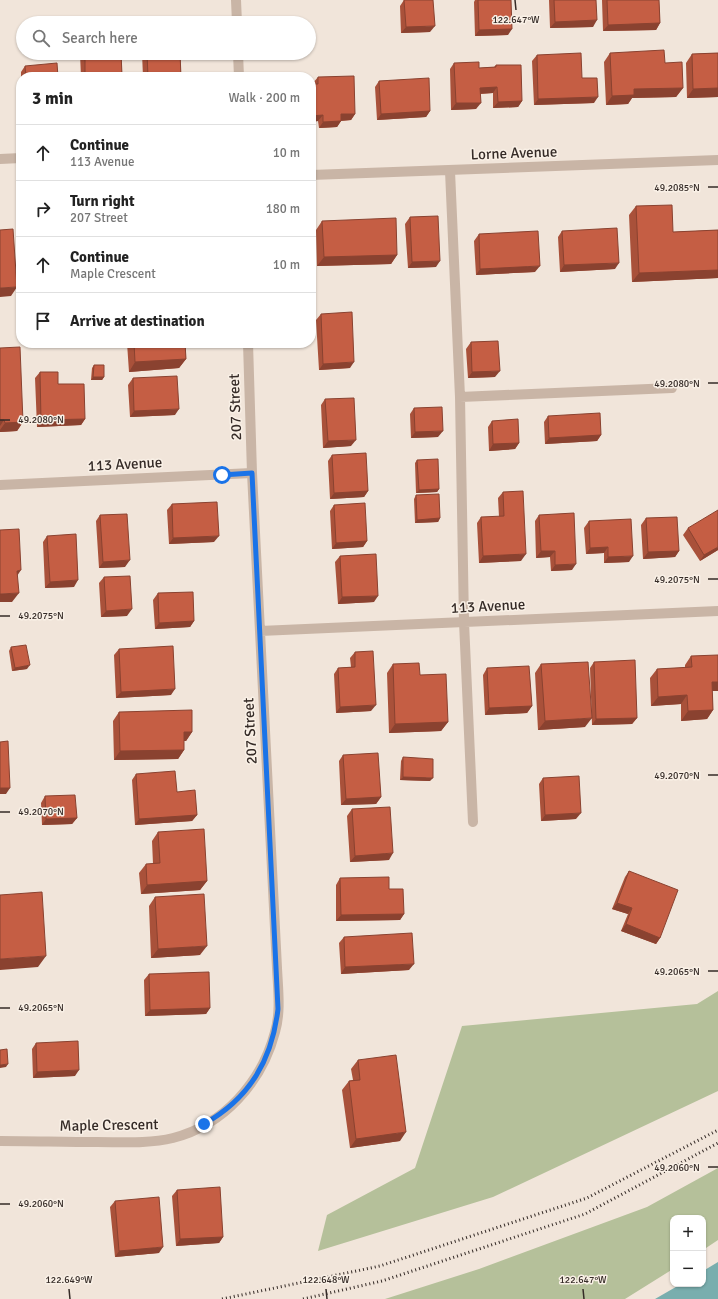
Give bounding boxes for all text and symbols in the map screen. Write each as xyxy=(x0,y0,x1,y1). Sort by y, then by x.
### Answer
text: 122.647°W xyxy=(492,14,540,26)
search box xyxy=(16,16,316,60)
icon: search xyxy=(30,27,52,49)
text: Search here xyxy=(62,29,138,47)
text: 3 min xyxy=(32,88,73,109)
text: Walk · 200 m xyxy=(229,90,300,106)
text: Continue xyxy=(70,136,129,154)
icon: ahead xyxy=(32,142,54,164)
street label: Lorne Avenue xyxy=(470,142,558,164)
text: 10 m xyxy=(273,145,300,161)
text: 113 Avenue xyxy=(70,154,135,170)
text: 49.2085°N xyxy=(654,182,700,194)
text: Turn right xyxy=(70,192,135,210)
icon: right xyxy=(32,198,54,220)
text: 180 m xyxy=(266,201,300,217)
text: 207 Street xyxy=(70,210,128,226)
text: Continue xyxy=(70,248,129,266)
icon: ahead xyxy=(32,254,54,276)
text: 10 m xyxy=(273,257,300,273)
text: Maple Crescent xyxy=(70,266,156,282)
icon: arrive xyxy=(32,310,54,332)
text: Arrive at destination xyxy=(70,312,205,330)
street label: 207 Street xyxy=(225,373,245,441)
text: 49.2080°N xyxy=(654,378,700,390)
text: 49.2080°N xyxy=(18,414,64,426)
street label: 113 Avenue xyxy=(87,453,163,475)
route start xyxy=(213,466,231,484)
text: 49.2075°N xyxy=(654,574,700,586)
street label: 113 Avenue xyxy=(450,595,526,617)
text: 49.2075°N xyxy=(18,610,64,622)
street label: 207 Street xyxy=(239,697,261,765)
text: 49.2070°N xyxy=(654,770,700,782)
text: 49.2070°N xyxy=(18,806,64,818)
text: 49.2065°N xyxy=(654,966,700,978)
text: 49.2065°N xyxy=(18,1002,64,1014)
street label: Maple Crescent xyxy=(59,1115,159,1135)
route end xyxy=(195,1115,213,1133)
text: 49.2060°N xyxy=(654,1162,700,1174)
text: 49.2060°N xyxy=(18,1198,64,1210)
map controls xyxy=(670,1215,706,1287)
button: + xyxy=(670,1215,706,1251)
button: − xyxy=(670,1251,706,1287)
text: 122.649°W xyxy=(45,1274,93,1286)
text: 122.648°W xyxy=(302,1274,350,1286)
text: 122.647°W xyxy=(559,1274,607,1286)

